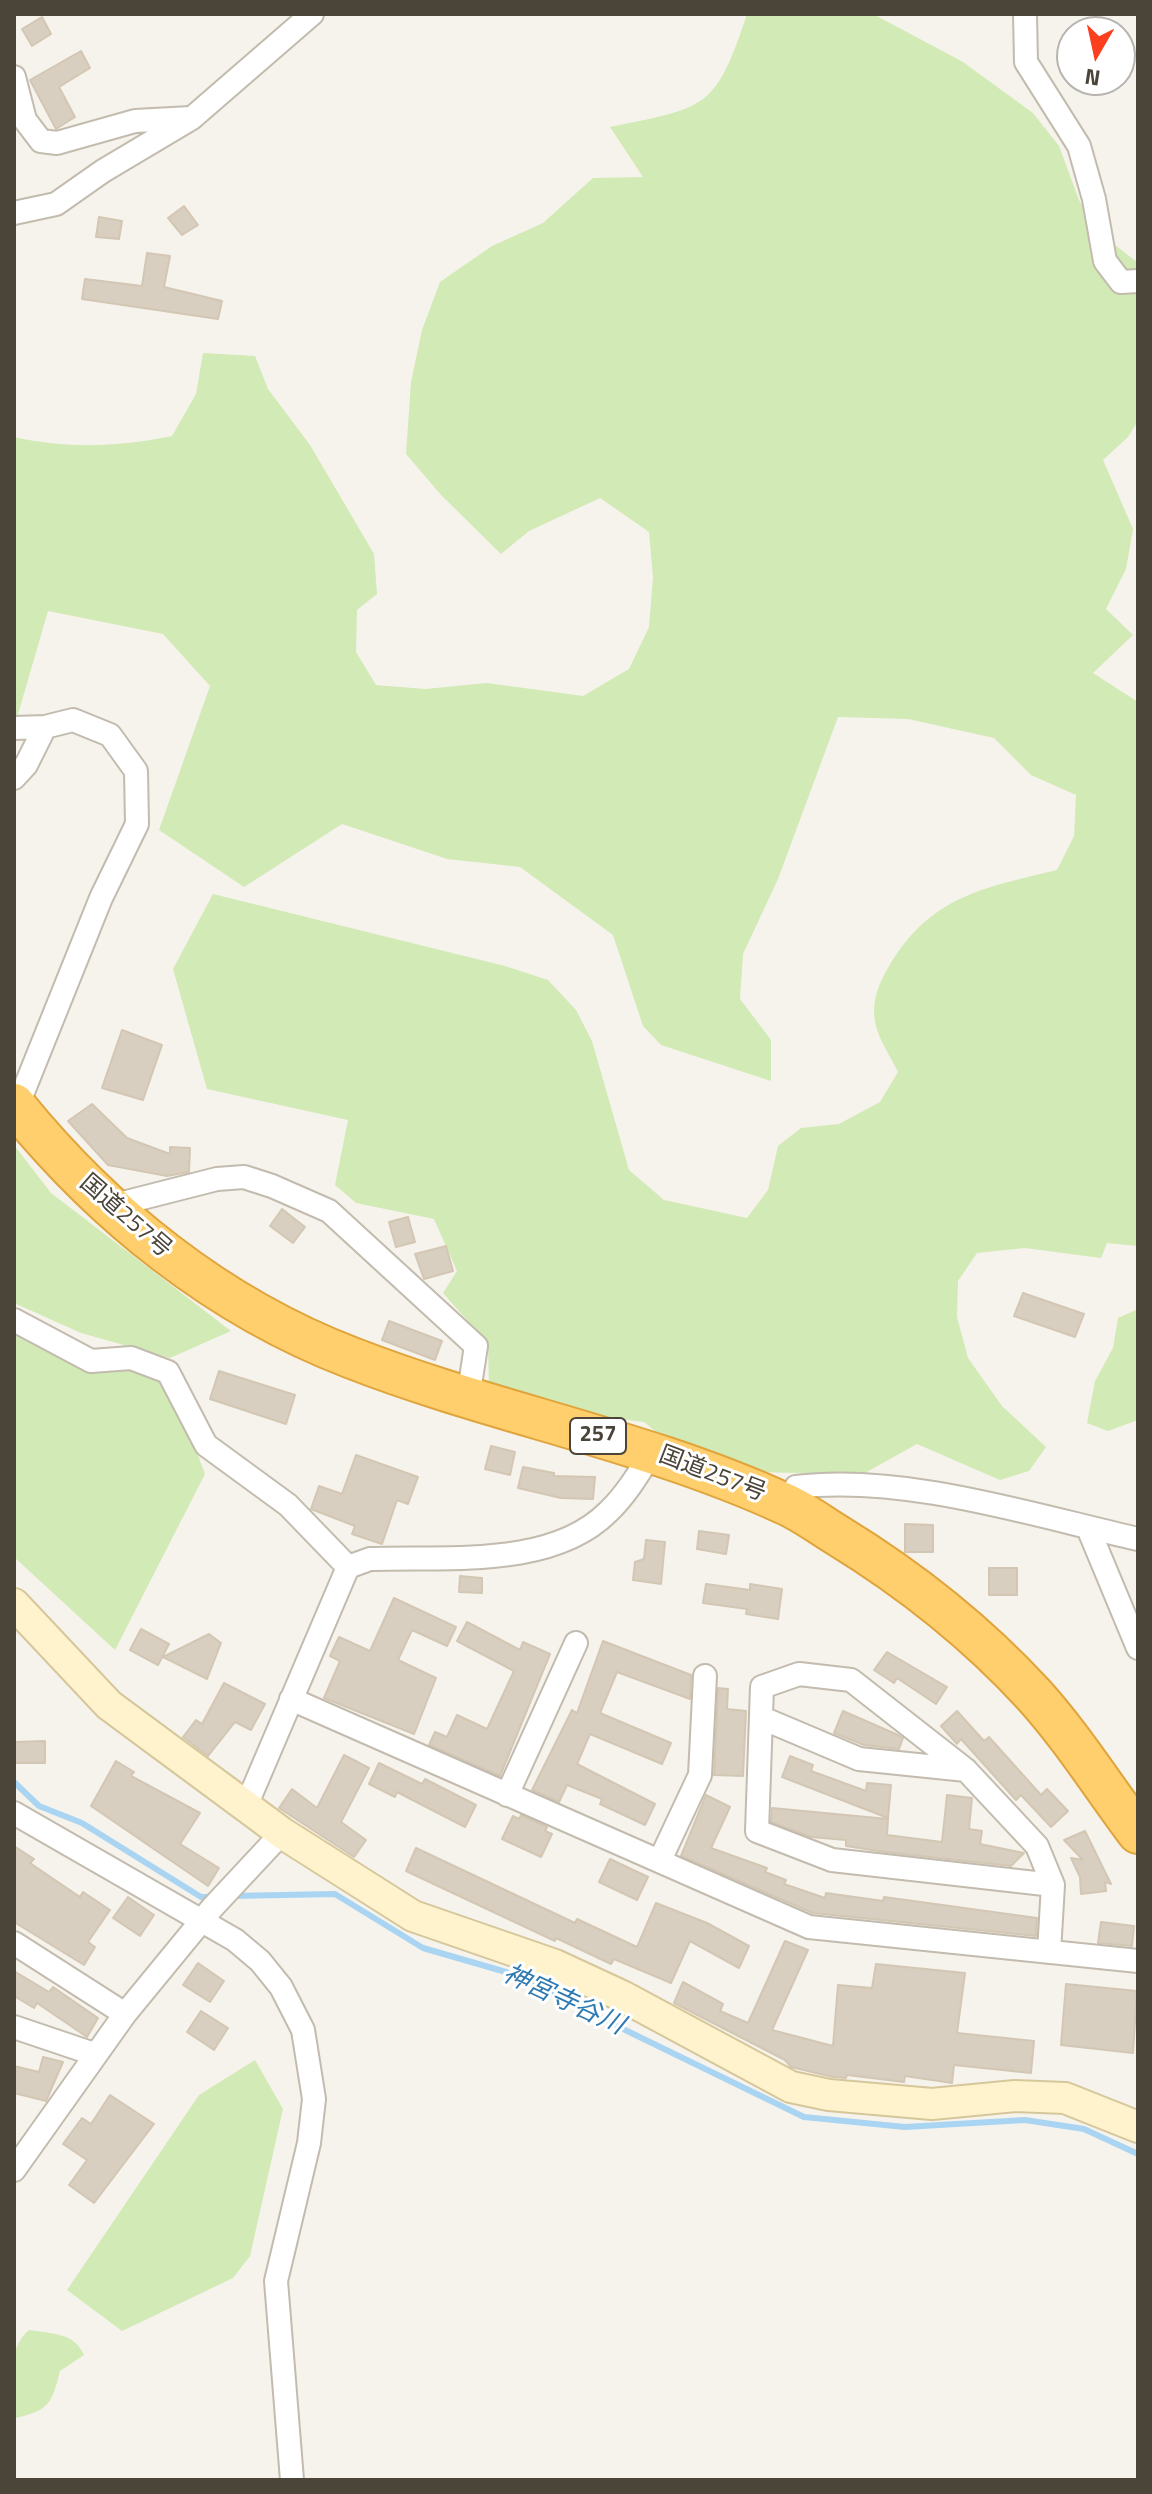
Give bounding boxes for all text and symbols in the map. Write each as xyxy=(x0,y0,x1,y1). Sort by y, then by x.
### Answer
north arrow xyxy=(1056,16,1136,96)
text: N xyxy=(1082,60,1103,96)
street label: 国道257号 xyxy=(73,1169,177,1265)
road number: 257 xyxy=(570,1418,626,1454)
street label: 国道257号 xyxy=(654,1441,770,1509)
water label: 神宮寺谷川 xyxy=(497,1959,629,2043)

